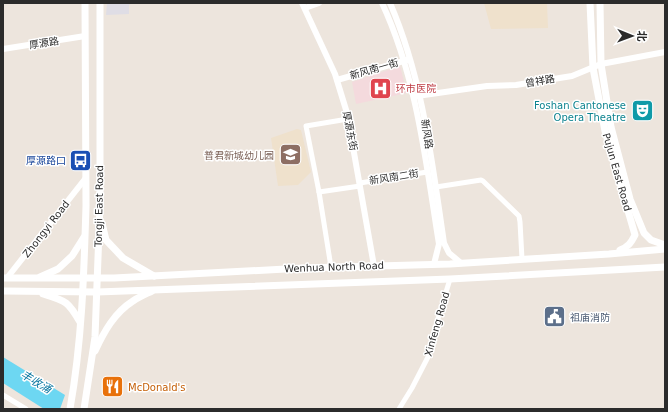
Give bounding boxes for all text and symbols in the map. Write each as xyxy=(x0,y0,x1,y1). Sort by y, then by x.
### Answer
north arrow xyxy=(612,16,652,56)
text: 北 xyxy=(635,31,648,42)
street label: 厚源路 xyxy=(28,35,60,51)
street label: 新风南一街 xyxy=(348,57,400,81)
street label: 曾祥路 xyxy=(524,73,556,89)
hospital icon: 环市医院 xyxy=(367,75,393,101)
place label: 环市医院 xyxy=(396,83,436,94)
theatre icon: Foshan Cantonese Opera Theatre xyxy=(629,98,655,124)
place label: Foshan Cantonese Opera Theatre xyxy=(534,100,626,123)
street label: 厚源东街 xyxy=(341,110,359,152)
street label: 新风路 xyxy=(419,118,435,150)
street label: Pujun East Road xyxy=(601,132,633,212)
school or university icon: 普君新城幼儿园 xyxy=(277,142,303,168)
bus stop icon: 厚源路口 xyxy=(68,147,94,173)
place label: 普君新城幼儿园 xyxy=(204,150,274,161)
place label: 厚源路口 xyxy=(26,155,66,166)
street label: Tongji East Road xyxy=(93,165,105,248)
street label: 新风南二街 xyxy=(368,168,420,186)
street label: Zhongyi Road xyxy=(20,198,72,260)
street label: Wenhua North Road xyxy=(284,260,384,274)
street label: Xinfeng Road xyxy=(423,290,451,358)
public building icon: 祖庙消防 xyxy=(541,304,567,330)
place label: 祖庙消防 xyxy=(570,312,610,323)
water label: 丰收涌 xyxy=(19,368,55,397)
restaurant icon: McDonald's xyxy=(100,374,126,400)
place label: McDonald's xyxy=(128,382,186,393)

